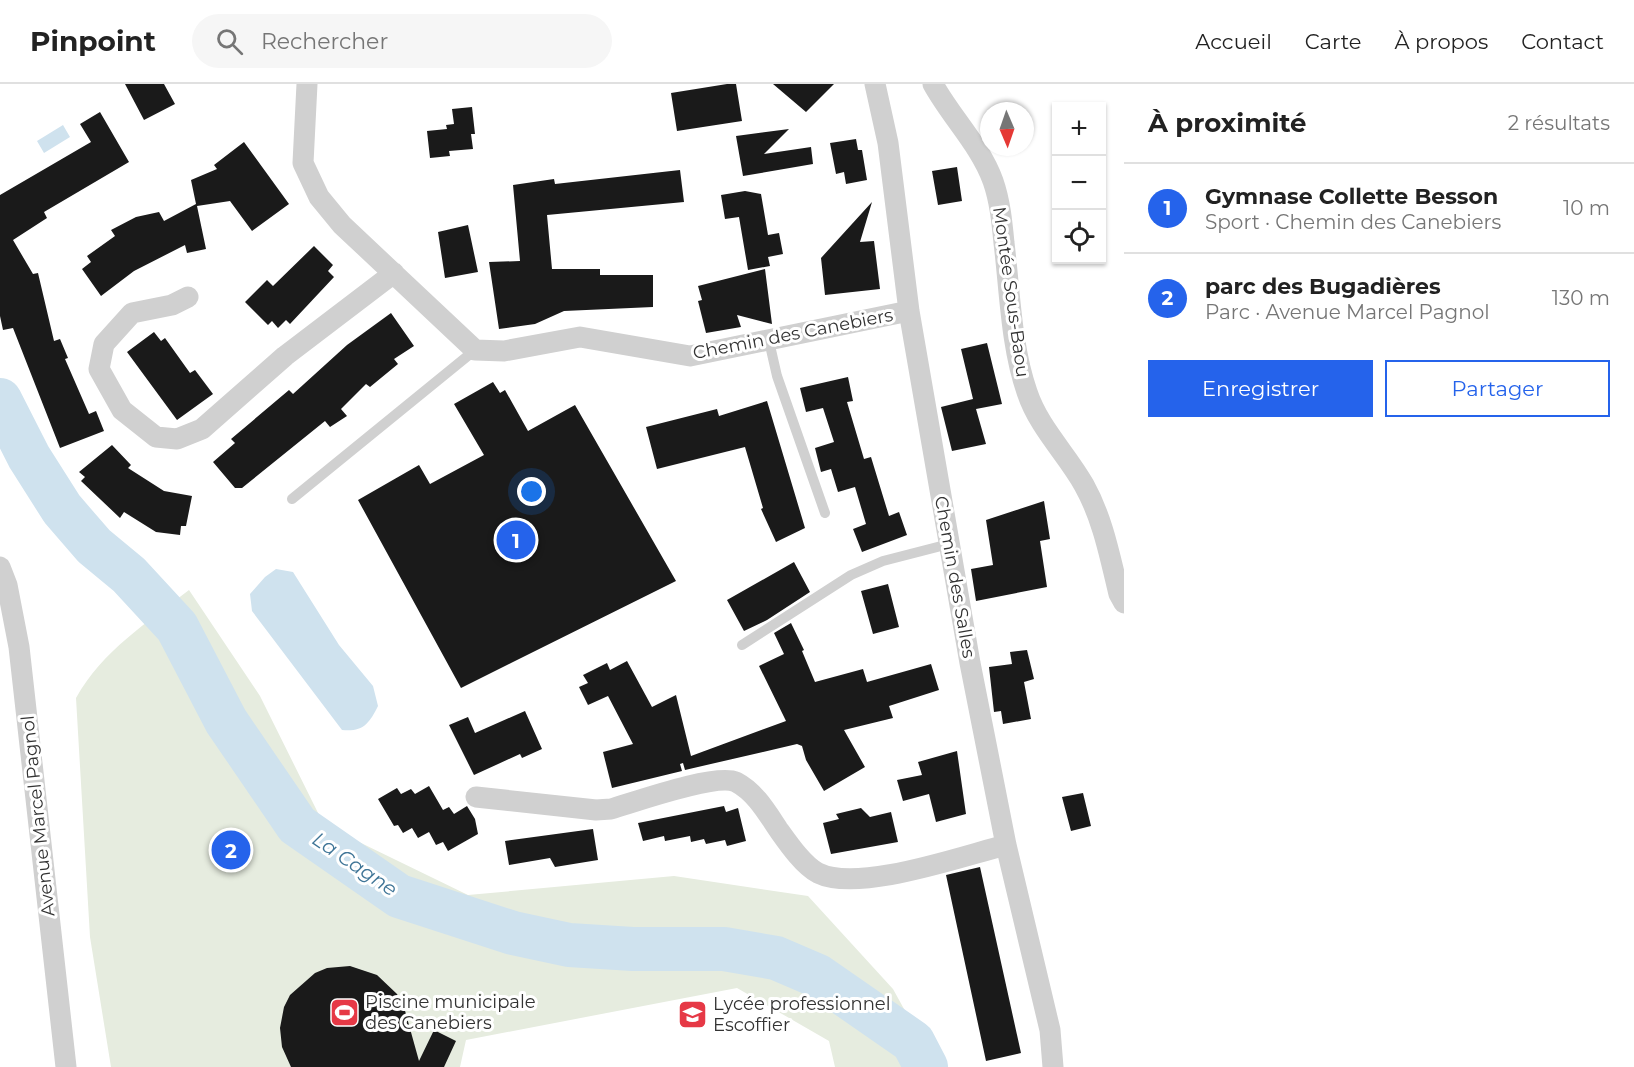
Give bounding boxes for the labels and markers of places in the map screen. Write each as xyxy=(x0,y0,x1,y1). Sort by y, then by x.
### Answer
pin: 1 xyxy=(496,518,536,562)
pin: 2 xyxy=(212,828,250,873)
place label: Piscine municipale des Canebiers xyxy=(365,991,536,1034)
place label: Lycée professionnel Escoffier xyxy=(713,993,891,1036)
sports icon: Piscine municipale des Canebiers xyxy=(328,996,360,1028)
school or university icon: Lycée professionnel Escoffier xyxy=(676,998,708,1030)

